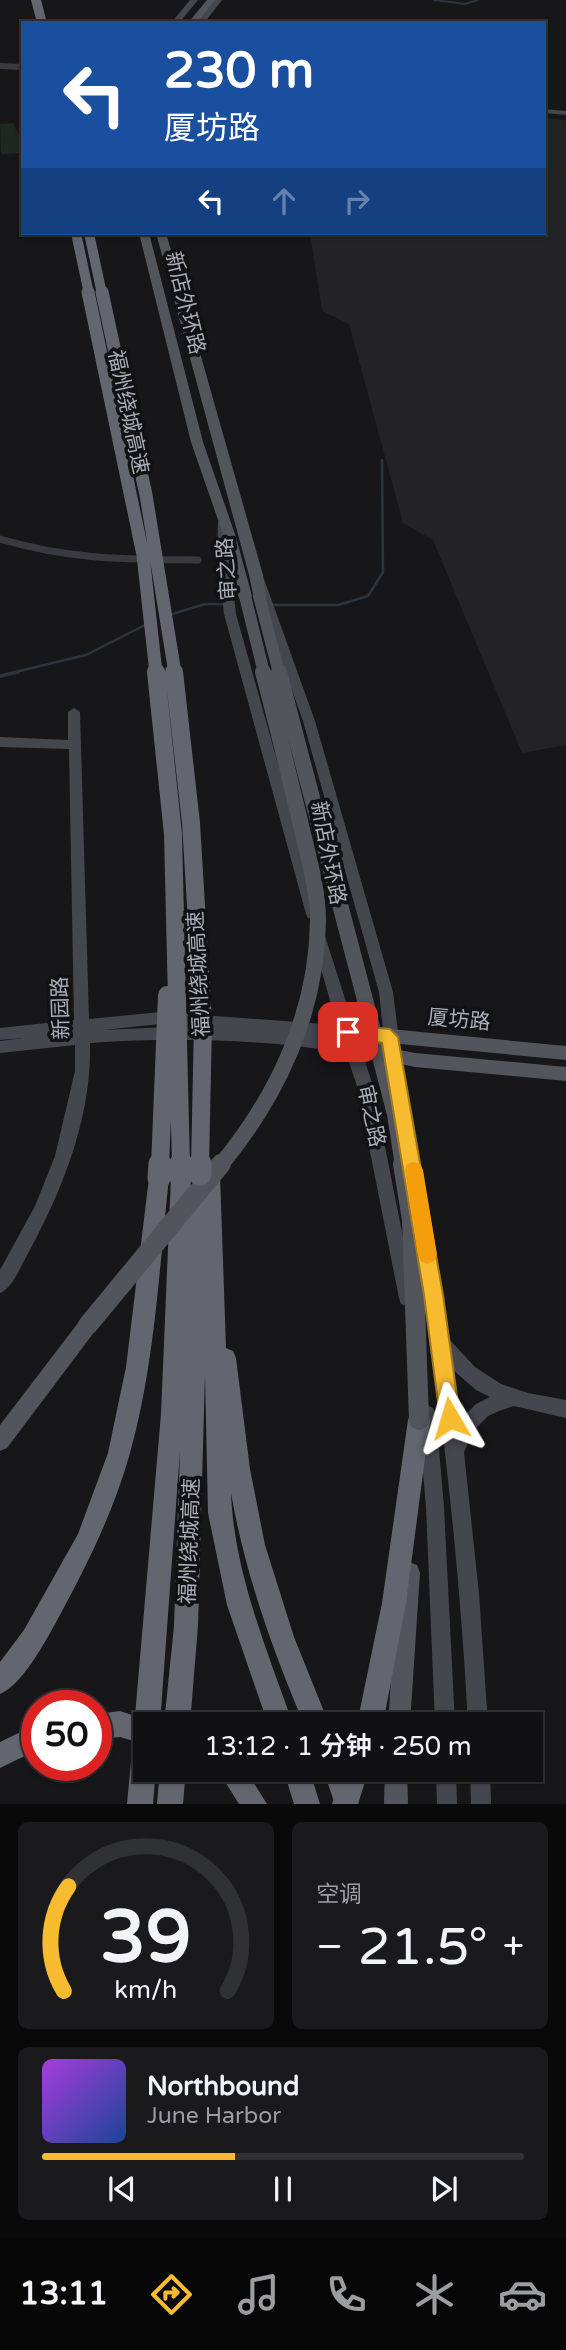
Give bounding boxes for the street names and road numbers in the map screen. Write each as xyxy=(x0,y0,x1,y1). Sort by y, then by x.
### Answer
street label: 新店外环路 xyxy=(160,249,210,357)
street label: 福州绕城高速 xyxy=(103,348,153,476)
street label: 审之路 xyxy=(212,537,242,601)
street label: 新店外环路 xyxy=(306,799,350,907)
street label: 福州绕城高速 xyxy=(183,910,215,1038)
street label: 新园路 xyxy=(47,976,75,1040)
street label: 厦坊路 xyxy=(427,1005,491,1035)
street label: 审之路 xyxy=(352,1083,390,1149)
street label: 福州绕城高速 xyxy=(175,1478,205,1604)

